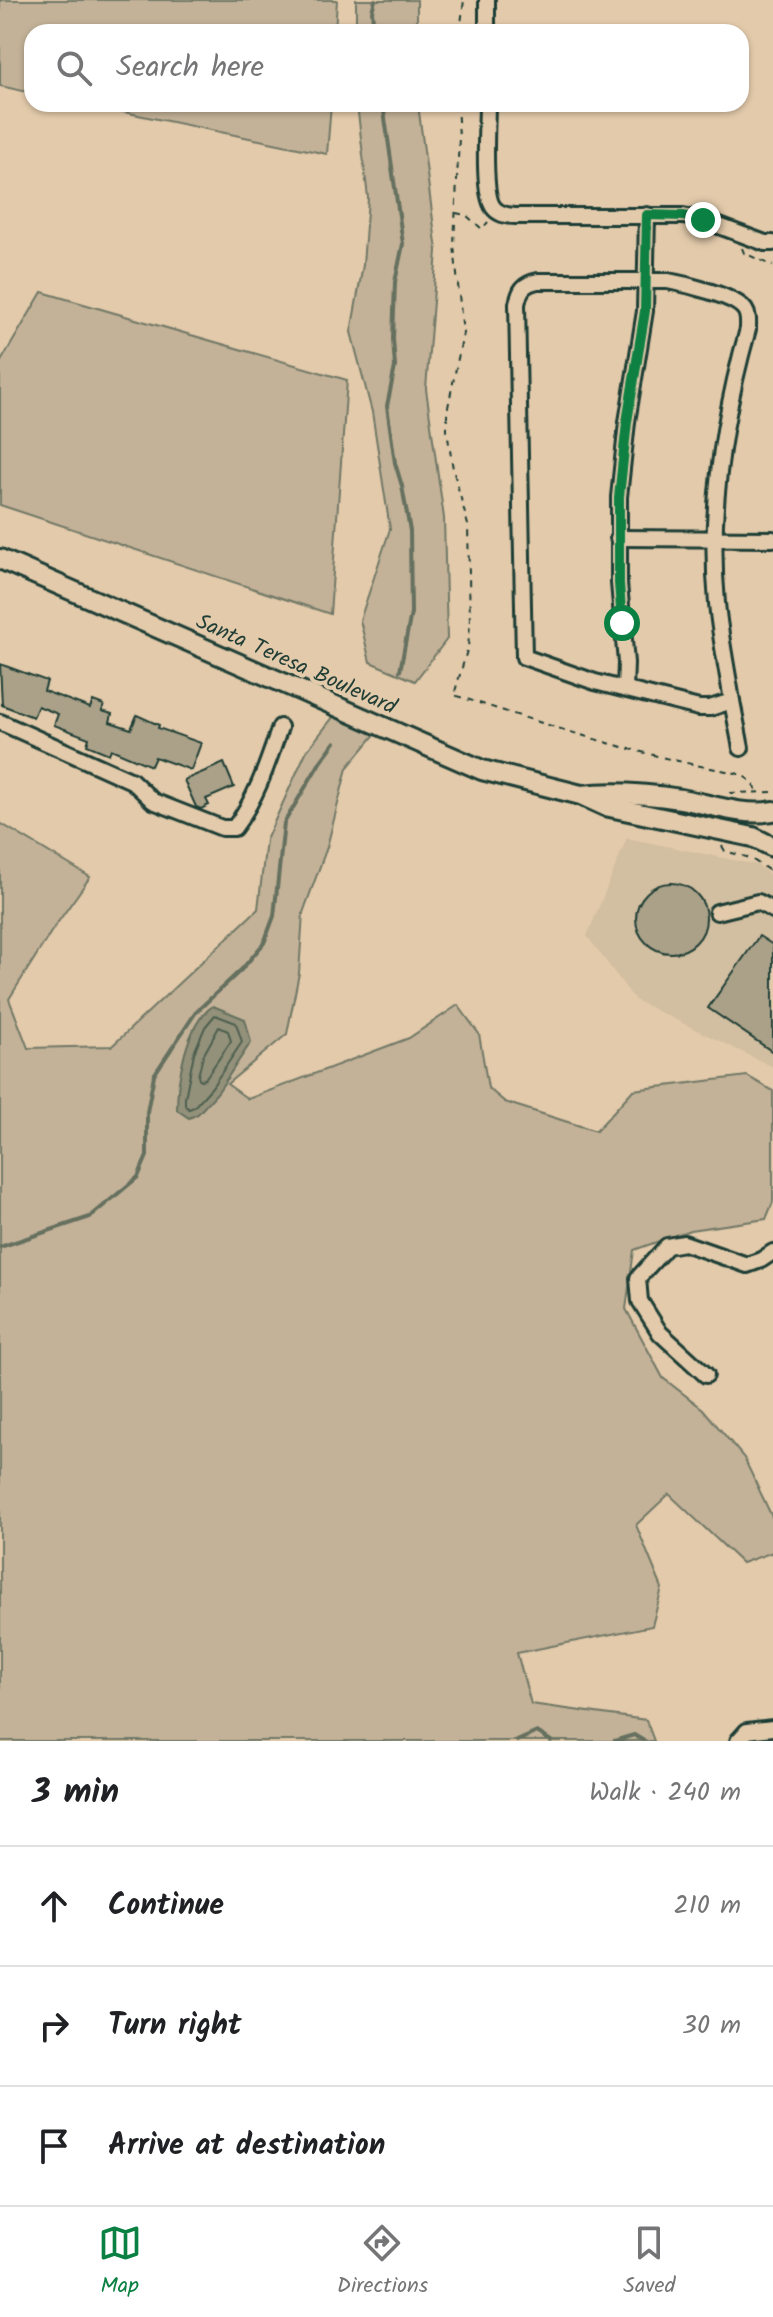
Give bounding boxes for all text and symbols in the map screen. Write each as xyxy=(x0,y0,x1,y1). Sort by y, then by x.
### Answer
search box xyxy=(24,24,749,112)
text: Search here xyxy=(116,44,264,92)
icon: search xyxy=(52,46,96,90)
route end xyxy=(685,202,721,238)
street label: Santa Teresa Boulevard xyxy=(190,605,403,726)
route start xyxy=(604,605,640,641)
text: 3 min xyxy=(32,1766,119,1820)
text: Walk · 240 m xyxy=(589,1772,741,1814)
text: Continue xyxy=(108,1882,224,1930)
icon: ahead xyxy=(32,1884,76,1928)
text: 210 m xyxy=(674,1885,741,1927)
text: Turn right xyxy=(108,2002,241,2050)
icon: right xyxy=(32,2004,76,2048)
text: 30 m xyxy=(682,2005,741,2047)
text: Arrive at destination xyxy=(108,2122,385,2170)
icon: arrive xyxy=(32,2124,76,2168)
tab: Map xyxy=(98,2221,142,2304)
tab: Directions xyxy=(337,2221,428,2304)
tab: Saved xyxy=(623,2221,675,2304)

